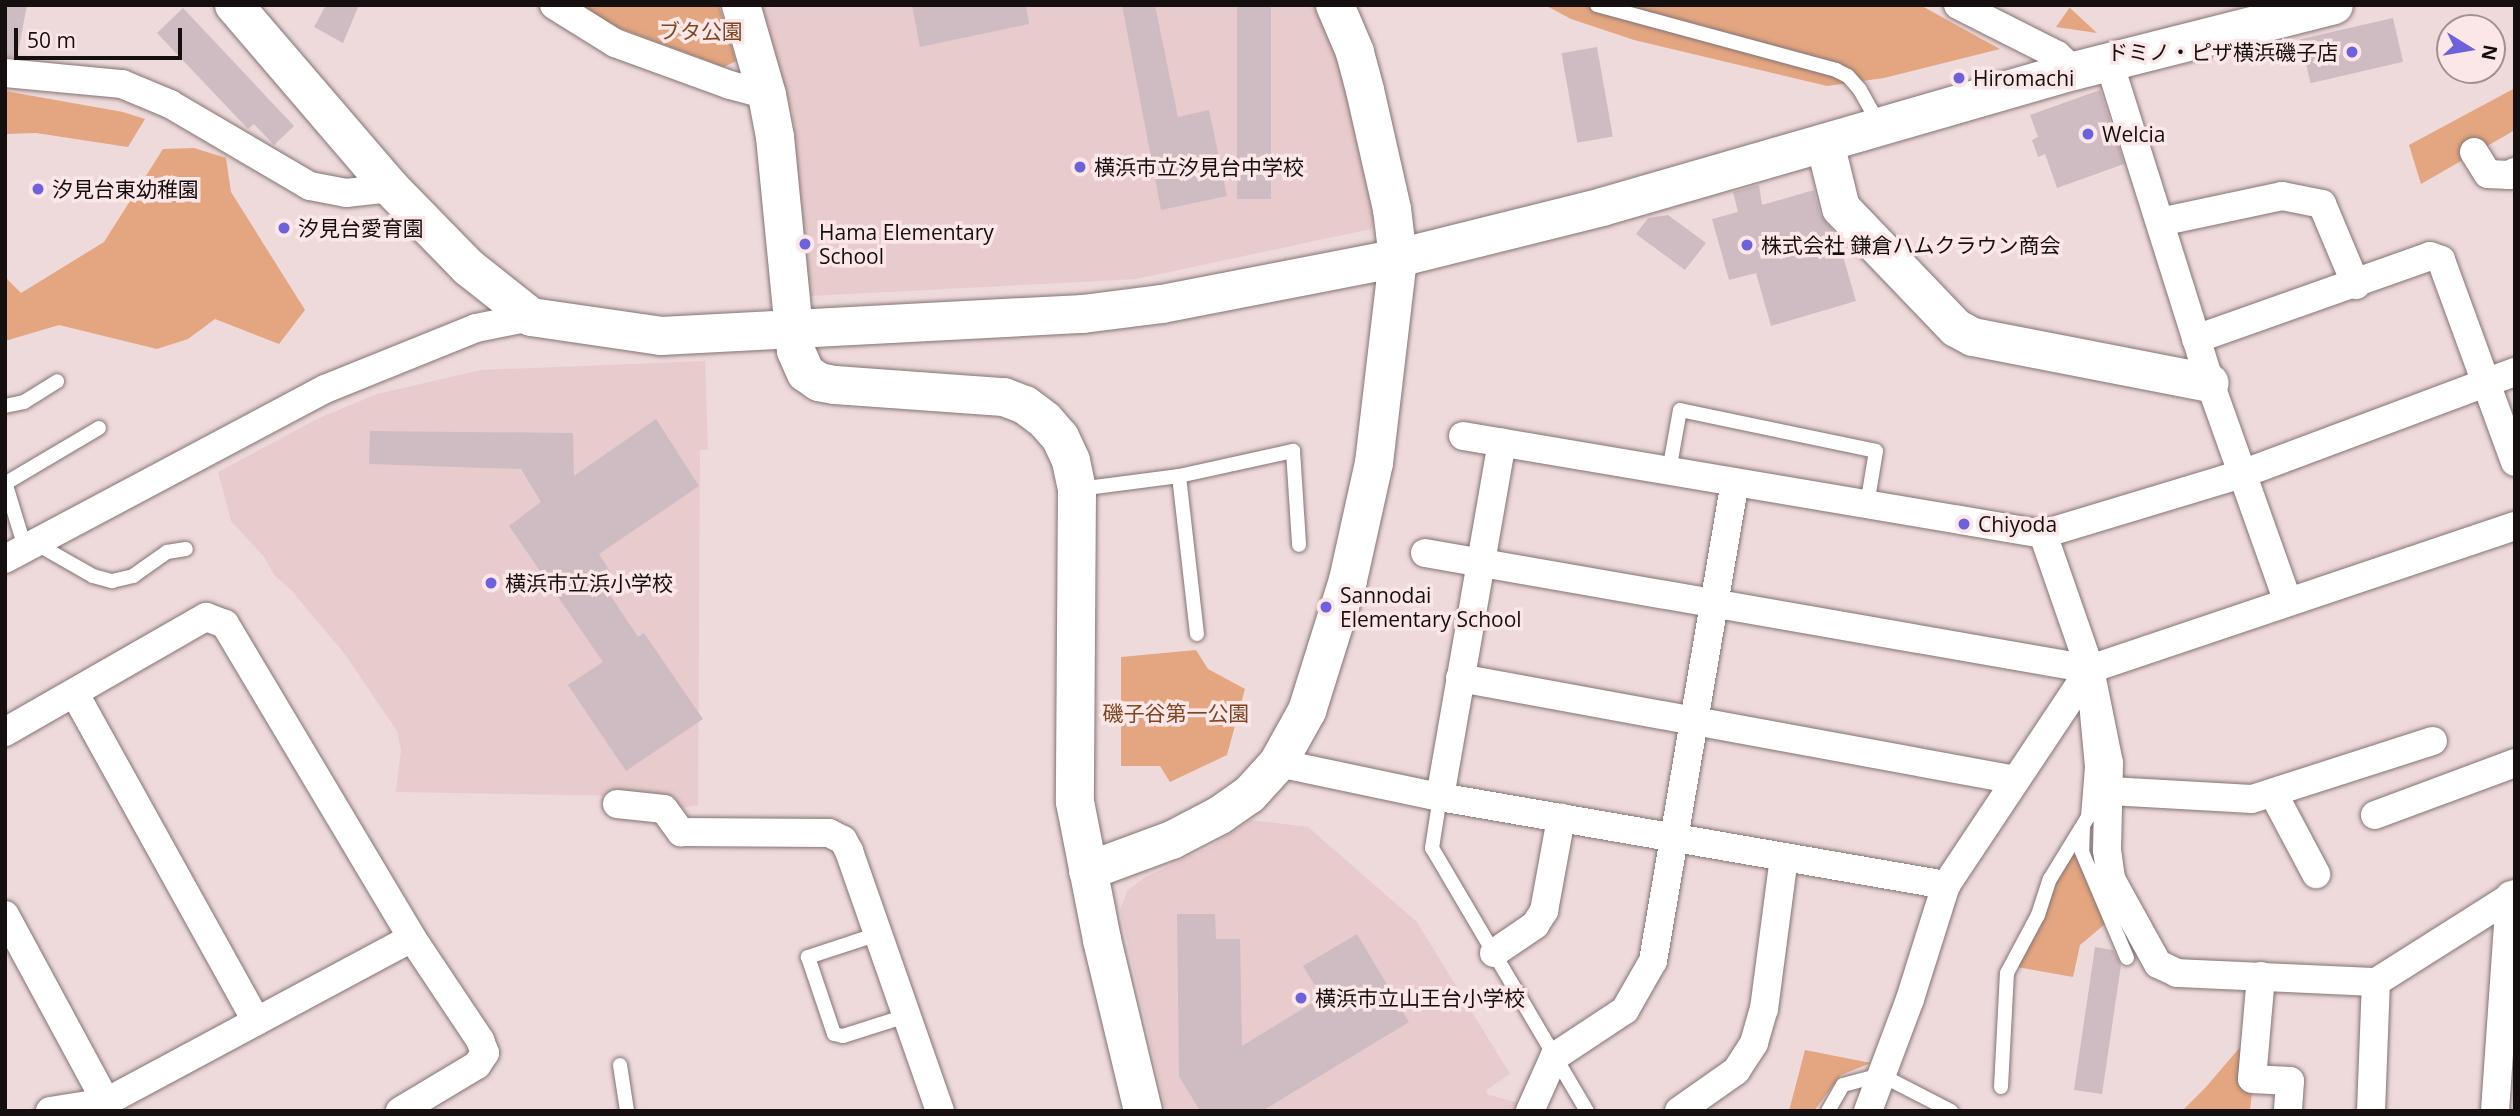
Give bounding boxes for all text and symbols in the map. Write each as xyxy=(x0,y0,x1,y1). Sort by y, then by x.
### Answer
scale bar xyxy=(18,14,186,58)
north arrow xyxy=(2436,14,2506,84)
park label: ブタ公園 xyxy=(659,18,743,44)
text: 50 m xyxy=(27,26,76,54)
place label: ドミノ・ピザ横浜磯子店 xyxy=(2107,39,2338,65)
text: N xyxy=(2475,43,2504,63)
marker: ドミノ・ピザ横浜磯子店 xyxy=(2344,44,2360,60)
place label: Hiromachi xyxy=(1973,65,2074,91)
marker: Hiromachi xyxy=(1951,70,1967,86)
place label: Welcia xyxy=(2102,121,2166,147)
marker: Welcia xyxy=(2080,126,2096,142)
place label: 横浜市立汐見台中学校 xyxy=(1094,154,1304,180)
marker: 横浜市立汐見台中学校 xyxy=(1072,159,1088,175)
place label: 汐見台東幼稚園 xyxy=(52,176,199,202)
marker: 汐見台東幼稚園 xyxy=(30,181,46,197)
place label: 汐見台愛育園 xyxy=(298,215,424,241)
place label: Hama Elementary School xyxy=(819,219,994,269)
marker: 汐見台愛育園 xyxy=(276,220,292,236)
place label: 株式会社 鎌倉ハムクラウン商会 xyxy=(1761,232,2060,258)
marker: Hama Elementary School xyxy=(797,236,813,252)
marker: 株式会社 鎌倉ハムクラウン商会 xyxy=(1739,237,1755,253)
place label: Chiyoda xyxy=(1978,511,2057,537)
marker: Chiyoda xyxy=(1956,516,1972,532)
place label: 横浜市立浜小学校 xyxy=(505,570,673,596)
marker: 横浜市立浜小学校 xyxy=(483,575,499,591)
place label: Sannodai Elementary School xyxy=(1340,582,1522,632)
marker: Sannodai Elementary School xyxy=(1318,599,1334,615)
park label: 磯子谷第一公園 xyxy=(1103,700,1249,726)
place label: 横浜市立山王台小学校 xyxy=(1315,985,1525,1011)
marker: 横浜市立山王台小学校 xyxy=(1293,990,1309,1006)

